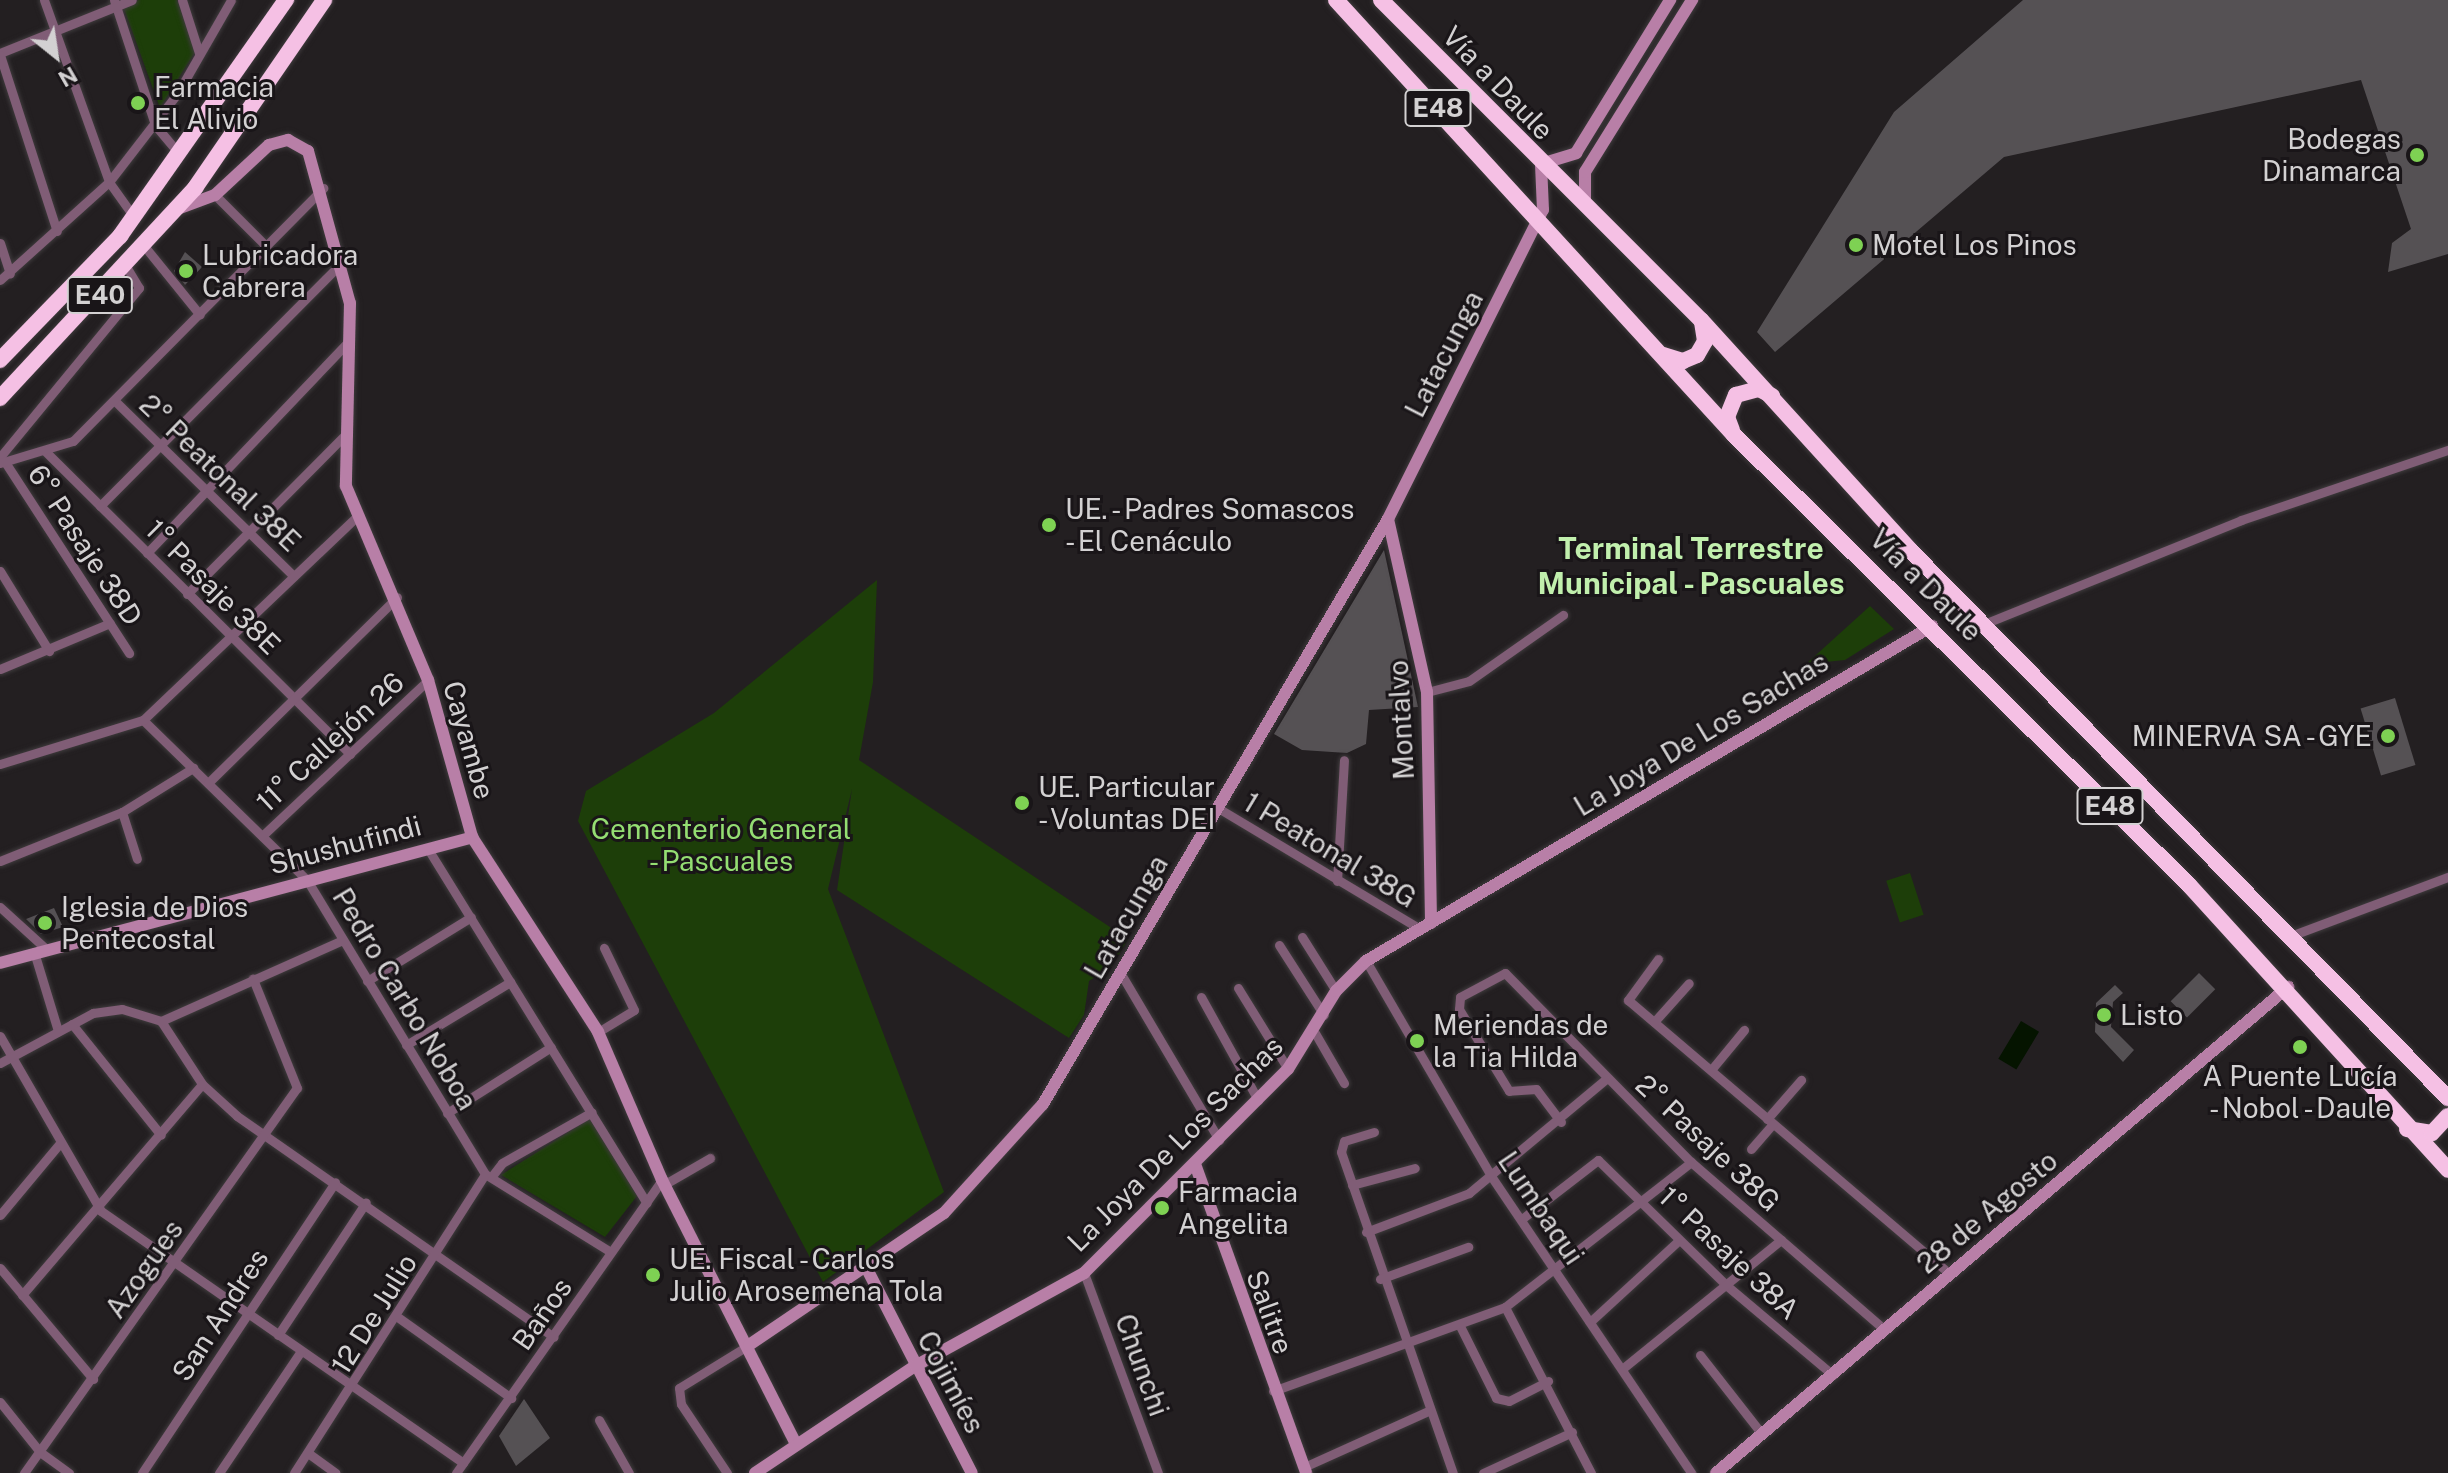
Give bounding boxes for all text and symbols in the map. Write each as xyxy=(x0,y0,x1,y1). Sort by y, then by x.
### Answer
north arrow xyxy=(16,16,96,96)
street label: Vía a Daule xyxy=(1436,19,1560,147)
text: N xyxy=(54,61,82,92)
place label: Farmacia El Alivio xyxy=(154,70,274,136)
road number: E48 xyxy=(1404,86,1472,130)
marker: Farmacia El Alivio xyxy=(129,94,147,112)
place label: Bodegas Dinamarca xyxy=(2262,122,2401,188)
marker: Bodegas Dinamarca xyxy=(2408,146,2426,164)
place label: Motel Los Pinos xyxy=(1872,228,2077,262)
marker: Motel Los Pinos xyxy=(1847,236,1865,254)
place label: Lubricadora Cabrera xyxy=(202,238,358,304)
marker: Lubricadora Cabrera xyxy=(177,262,195,280)
road number: E40 xyxy=(66,273,134,317)
street label: Latacunga xyxy=(1398,285,1490,423)
street label: 2° Peatonal 38E xyxy=(133,388,307,558)
street label: 6° Pasaje 38D xyxy=(21,458,149,632)
place label: UE. - Padres Somascos - El Cenáculo xyxy=(1065,492,1362,558)
street label: 1° Pasaje 38E xyxy=(139,513,287,661)
marker: UE. - Padres Somascos - El Cenáculo xyxy=(1040,516,1058,534)
street label: Vía a Daule xyxy=(1863,522,1989,648)
district label: Terminal Terrestre Municipal - Pascuales xyxy=(1536,530,1846,600)
street label: La Joya De Los Sachas xyxy=(1568,645,1834,823)
street label: Montalvo xyxy=(1381,659,1421,781)
street label: 11° Callejón 26 xyxy=(249,665,411,819)
street label: Cayambe xyxy=(436,677,502,803)
place label: MINERVA SA - GYE xyxy=(2124,719,2372,753)
marker: MINERVA SA - GYE xyxy=(2379,727,2397,745)
place label: UE. Particular - Voluntas DEI xyxy=(1038,770,1221,836)
road number: E48 xyxy=(2076,784,2144,828)
street label: 1 Peatonal 38G xyxy=(1237,785,1423,915)
marker: UE. Particular - Voluntas DEI xyxy=(1013,794,1031,812)
street label: Shushufindi xyxy=(265,809,425,881)
park label: Cementerio General - Pascuales xyxy=(591,812,851,878)
street label: Latacunga xyxy=(1077,849,1175,985)
street label: Pedro Carbo Noboa xyxy=(325,882,485,1116)
place label: Iglesia de Dios Pentecostal xyxy=(61,890,249,956)
marker: Iglesia de Dios Pentecostal xyxy=(36,914,54,932)
place label: Listo xyxy=(2120,998,2183,1032)
marker: Listo xyxy=(2095,1006,2113,1024)
place label: Meriendas de la Tia Hilda xyxy=(1433,1008,1609,1074)
street label: La Joya De Los Sachas xyxy=(1060,1029,1290,1259)
marker: Meriendas de la Tia Hilda xyxy=(1408,1032,1426,1050)
marker: A Puente Lucía - Nobol - Daule xyxy=(2291,1038,2309,1056)
place label: A Puente Lucía - Nobol - Daule xyxy=(2202,1059,2398,1125)
street label: 2° Pasaje 38G xyxy=(1629,1068,1787,1218)
street label: 28 de Agosto xyxy=(1910,1143,2064,1281)
street label: Lumbaqui xyxy=(1491,1145,1591,1271)
place label: Farmacia Angelita xyxy=(1178,1175,1298,1241)
street label: 1° Pasaje 38A xyxy=(1652,1180,1806,1326)
marker: Farmacia Angelita xyxy=(1153,1199,1171,1217)
street label: Azogues xyxy=(98,1213,190,1325)
place label: UE. Fiscal - Carlos Julio Arosemena Tola xyxy=(669,1242,943,1308)
street label: San Andres xyxy=(165,1243,275,1387)
street label: 12 De Julio xyxy=(324,1248,424,1380)
street label: Salitre xyxy=(1239,1265,1301,1359)
marker: UE. Fiscal - Carlos Julio Arosemena Tola xyxy=(644,1266,662,1284)
street label: Baños xyxy=(505,1271,579,1357)
street label: Chunchi xyxy=(1108,1309,1176,1421)
street label: Cojimíes xyxy=(910,1325,992,1439)

